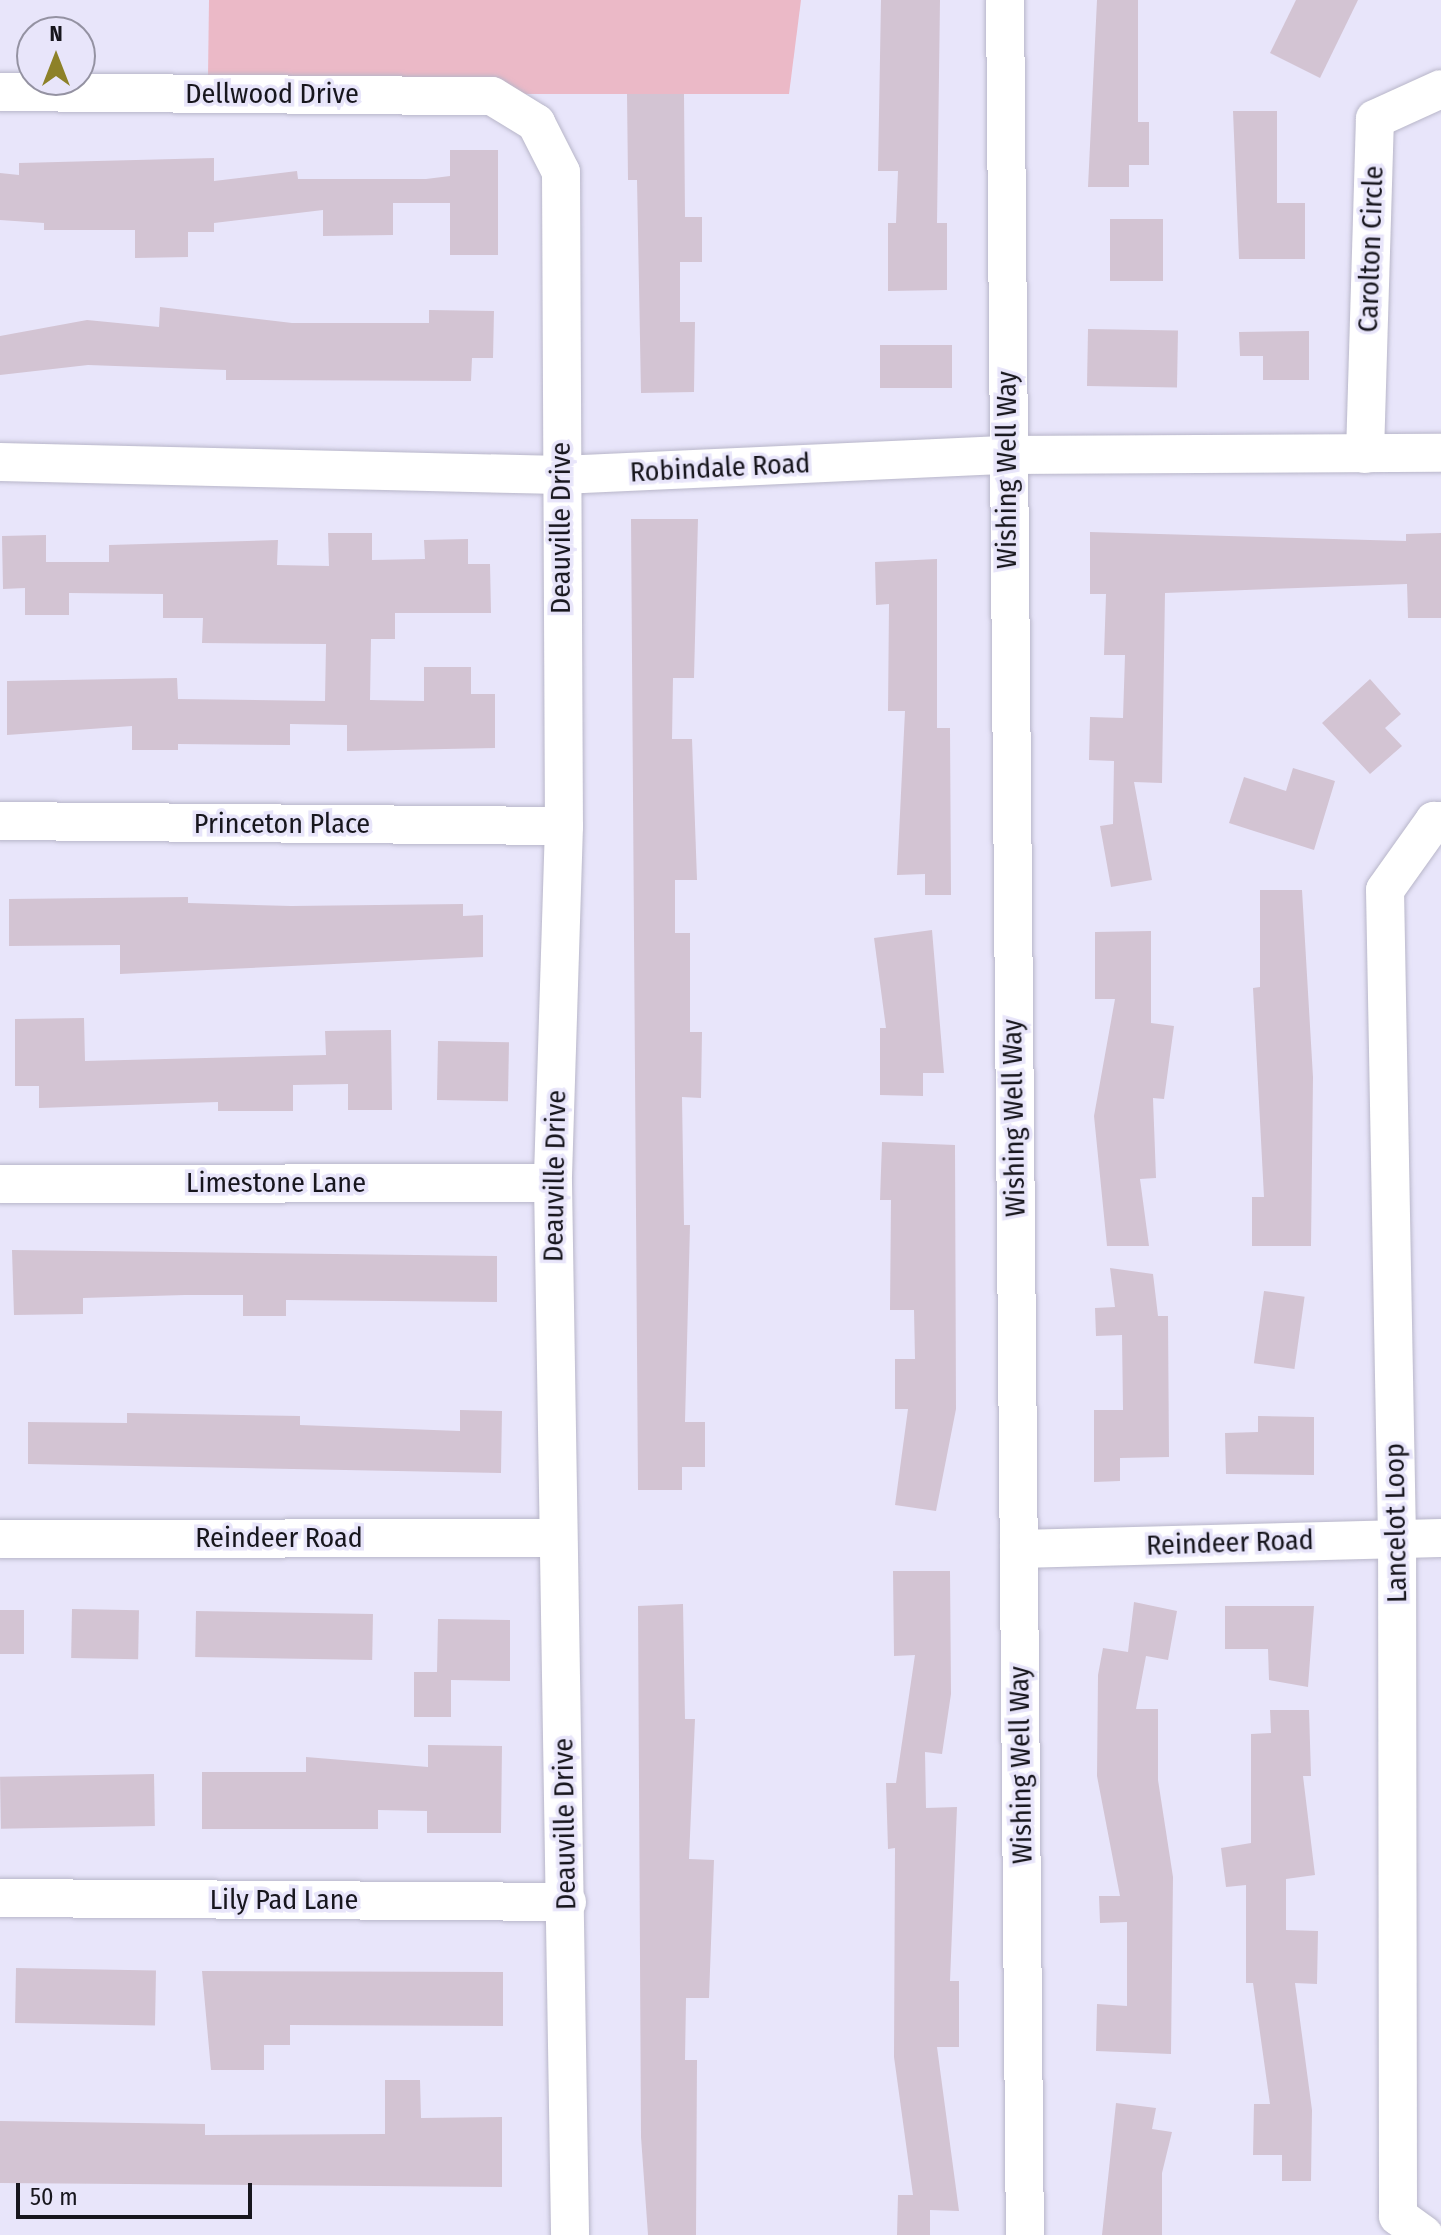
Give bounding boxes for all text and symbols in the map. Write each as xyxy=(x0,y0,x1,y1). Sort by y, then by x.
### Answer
north arrow xyxy=(16,16,96,96)
text: N xyxy=(49,20,63,47)
street label: Dellwood Drive xyxy=(185,77,359,111)
street label: Carolton Circle xyxy=(1351,165,1391,333)
street label: Wishing Well Way xyxy=(990,371,1024,569)
street label: Deauville Drive xyxy=(544,442,578,614)
street label: Robindale Road xyxy=(629,447,811,489)
street label: Princeton Place xyxy=(194,807,370,841)
street label: Wishing Well Way xyxy=(995,1019,1033,1217)
street label: Deauville Drive xyxy=(537,1090,573,1262)
street label: Limestone Lane xyxy=(186,1166,366,1200)
street label: Lancelot Loop xyxy=(1378,1443,1414,1603)
street label: Reindeer Road xyxy=(195,1521,363,1555)
street label: Reindeer Road xyxy=(1146,1523,1314,1563)
street label: Wishing Well Way xyxy=(1002,1666,1040,1864)
street label: Deauville Drive xyxy=(547,1738,583,1910)
street label: Lily Pad Lane xyxy=(210,1883,358,1917)
scale bar xyxy=(20,2167,256,2217)
text: 50 m xyxy=(30,2183,78,2211)

